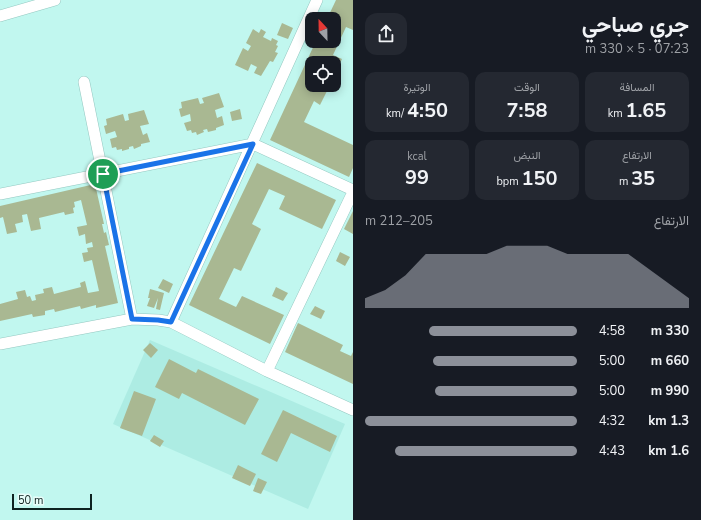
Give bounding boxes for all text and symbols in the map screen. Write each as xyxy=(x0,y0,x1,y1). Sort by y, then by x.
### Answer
text: جري صباحي xyxy=(582,10,689,40)
north arrow xyxy=(305,12,341,48)
map controls xyxy=(305,12,341,92)
button: share xyxy=(365,13,407,55)
text: 07:23 · 5 × 330 m xyxy=(585,40,689,58)
button: locate xyxy=(305,56,341,92)
text: الوتيرة xyxy=(404,80,430,95)
text: الوقت xyxy=(514,80,540,95)
text: المسافة xyxy=(620,80,654,95)
text: 4:50 xyxy=(407,97,448,124)
text: 7:58 xyxy=(507,97,547,124)
text: 1.65 xyxy=(625,97,666,124)
text: /km xyxy=(386,106,407,121)
text: km xyxy=(608,106,625,121)
text: النبض xyxy=(513,148,541,163)
text: الارتفاع xyxy=(622,148,652,163)
text: kcal xyxy=(407,149,427,164)
pin xyxy=(86,157,120,191)
icon: arrive xyxy=(92,163,114,185)
text: 99 xyxy=(405,164,429,191)
text: 150 xyxy=(522,165,558,192)
text: 35 xyxy=(631,165,655,192)
text: bpm xyxy=(496,174,522,189)
text: m xyxy=(619,174,631,189)
text: 205–212 m xyxy=(365,212,433,230)
text: الارتفاع xyxy=(654,212,689,230)
text: 4:58 xyxy=(599,322,625,340)
text: 330 m xyxy=(651,322,689,340)
text: 5:00 xyxy=(599,352,625,370)
text: 660 m xyxy=(651,352,689,370)
text: 5:00 xyxy=(599,382,625,400)
text: 990 m xyxy=(651,382,689,400)
text: 4:32 xyxy=(599,412,625,430)
text: 1.3 km xyxy=(648,412,689,430)
text: 4:43 xyxy=(599,442,625,460)
text: 1.6 km xyxy=(648,442,689,460)
scale bar xyxy=(12,492,92,511)
text: 50 m xyxy=(18,493,43,508)

